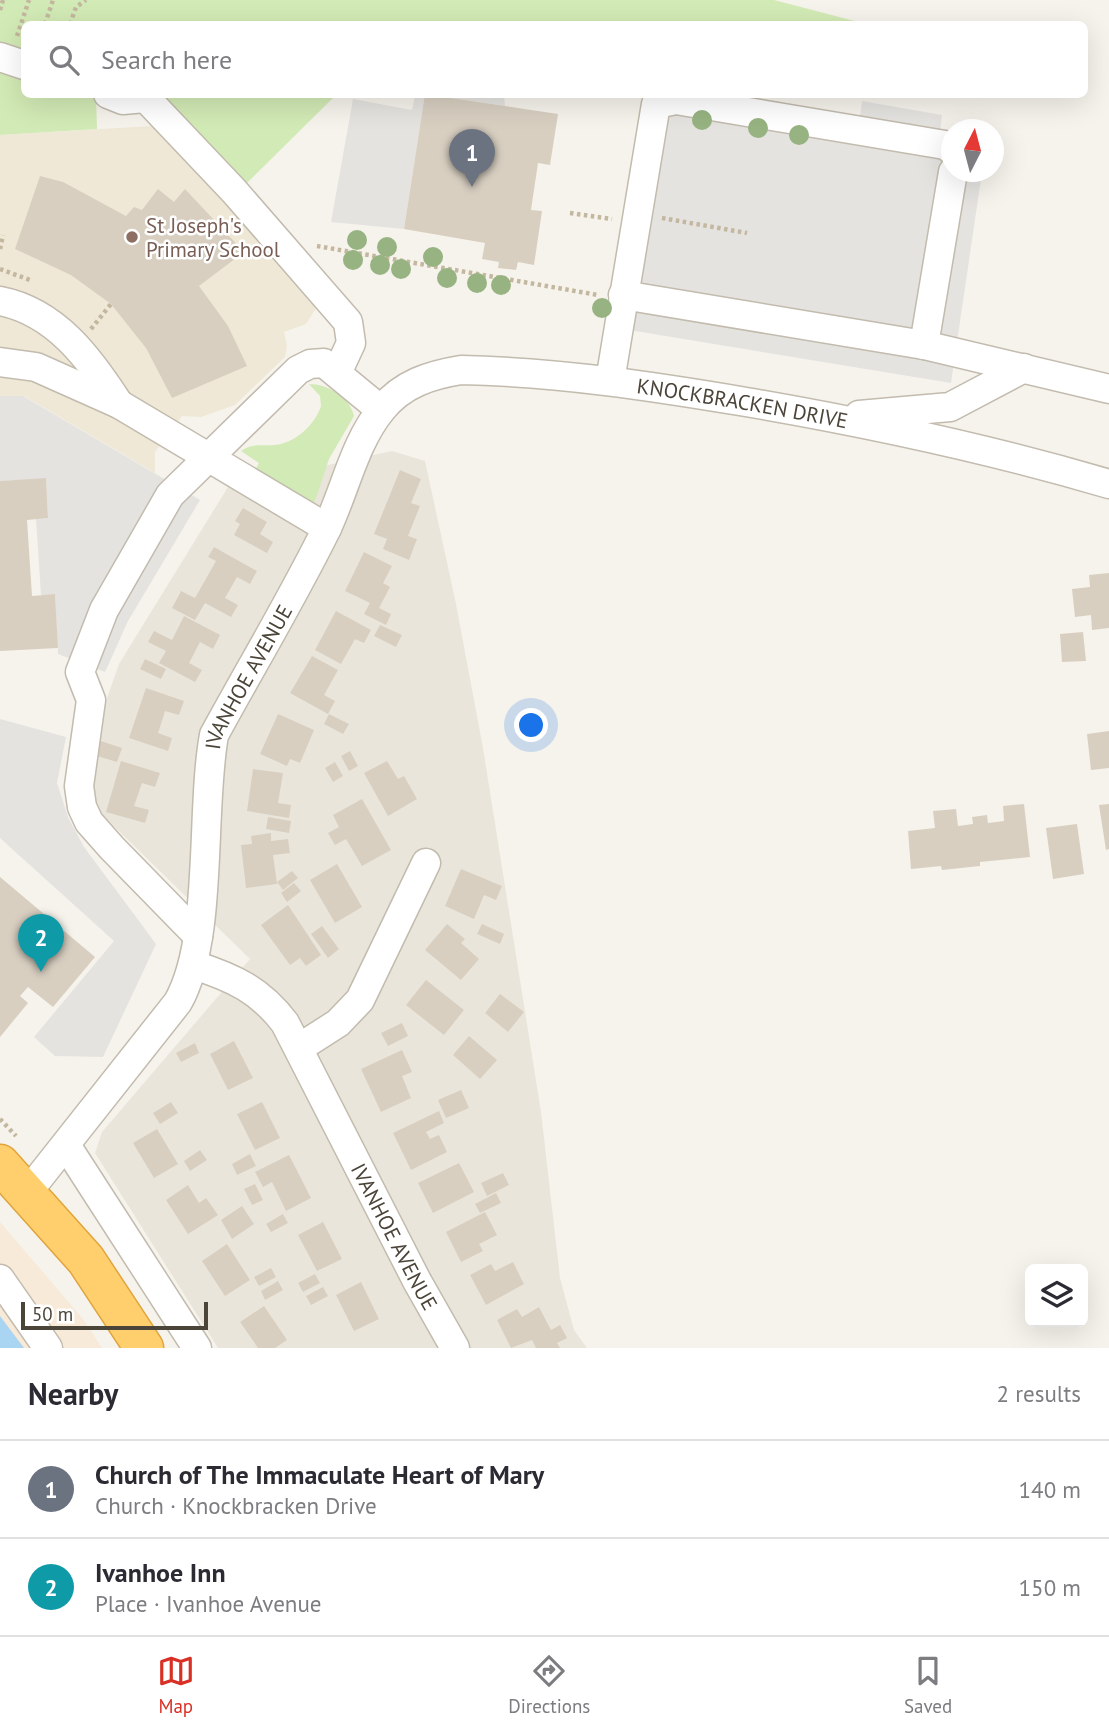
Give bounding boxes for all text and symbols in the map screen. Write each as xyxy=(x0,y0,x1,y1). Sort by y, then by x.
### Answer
search box xyxy=(21,21,1088,98)
icon: search xyxy=(45,41,83,79)
text: Search here xyxy=(101,43,232,76)
north arrow xyxy=(941,119,1004,182)
pin: 1 xyxy=(449,129,495,187)
place label: St Joseph's Primary School xyxy=(146,212,280,263)
marker: St Joseph's Primary School xyxy=(124,229,140,245)
street label: KNOCKBRACKEN DRIVE xyxy=(635,372,850,434)
street label: IVANHOE AVENUE xyxy=(198,600,298,751)
your location xyxy=(514,708,548,742)
pin: 2 xyxy=(18,914,64,972)
street label: IVANHOE AVENUE xyxy=(345,1158,444,1315)
map controls xyxy=(1025,1264,1088,1327)
button: layers xyxy=(1025,1264,1088,1327)
scale bar xyxy=(21,1299,208,1331)
text: 50 m xyxy=(32,1302,73,1326)
text: Nearby xyxy=(28,1374,118,1413)
text: 2 results xyxy=(997,1379,1081,1408)
text: Church of The Immaculate Heart of Mary xyxy=(95,1458,544,1491)
text: 1 xyxy=(44,1475,58,1504)
text: 140 m xyxy=(1019,1475,1081,1504)
text: Church · Knockbracken Drive xyxy=(95,1491,377,1520)
text: Ivanhoe Inn xyxy=(95,1556,226,1589)
text: 2 xyxy=(44,1573,58,1602)
text: 150 m xyxy=(1019,1573,1081,1602)
text: Place · Ivanhoe Avenue xyxy=(95,1589,322,1618)
tab: Map xyxy=(157,1652,195,1718)
tab: Directions xyxy=(508,1652,590,1718)
tab: Saved xyxy=(904,1652,952,1718)

